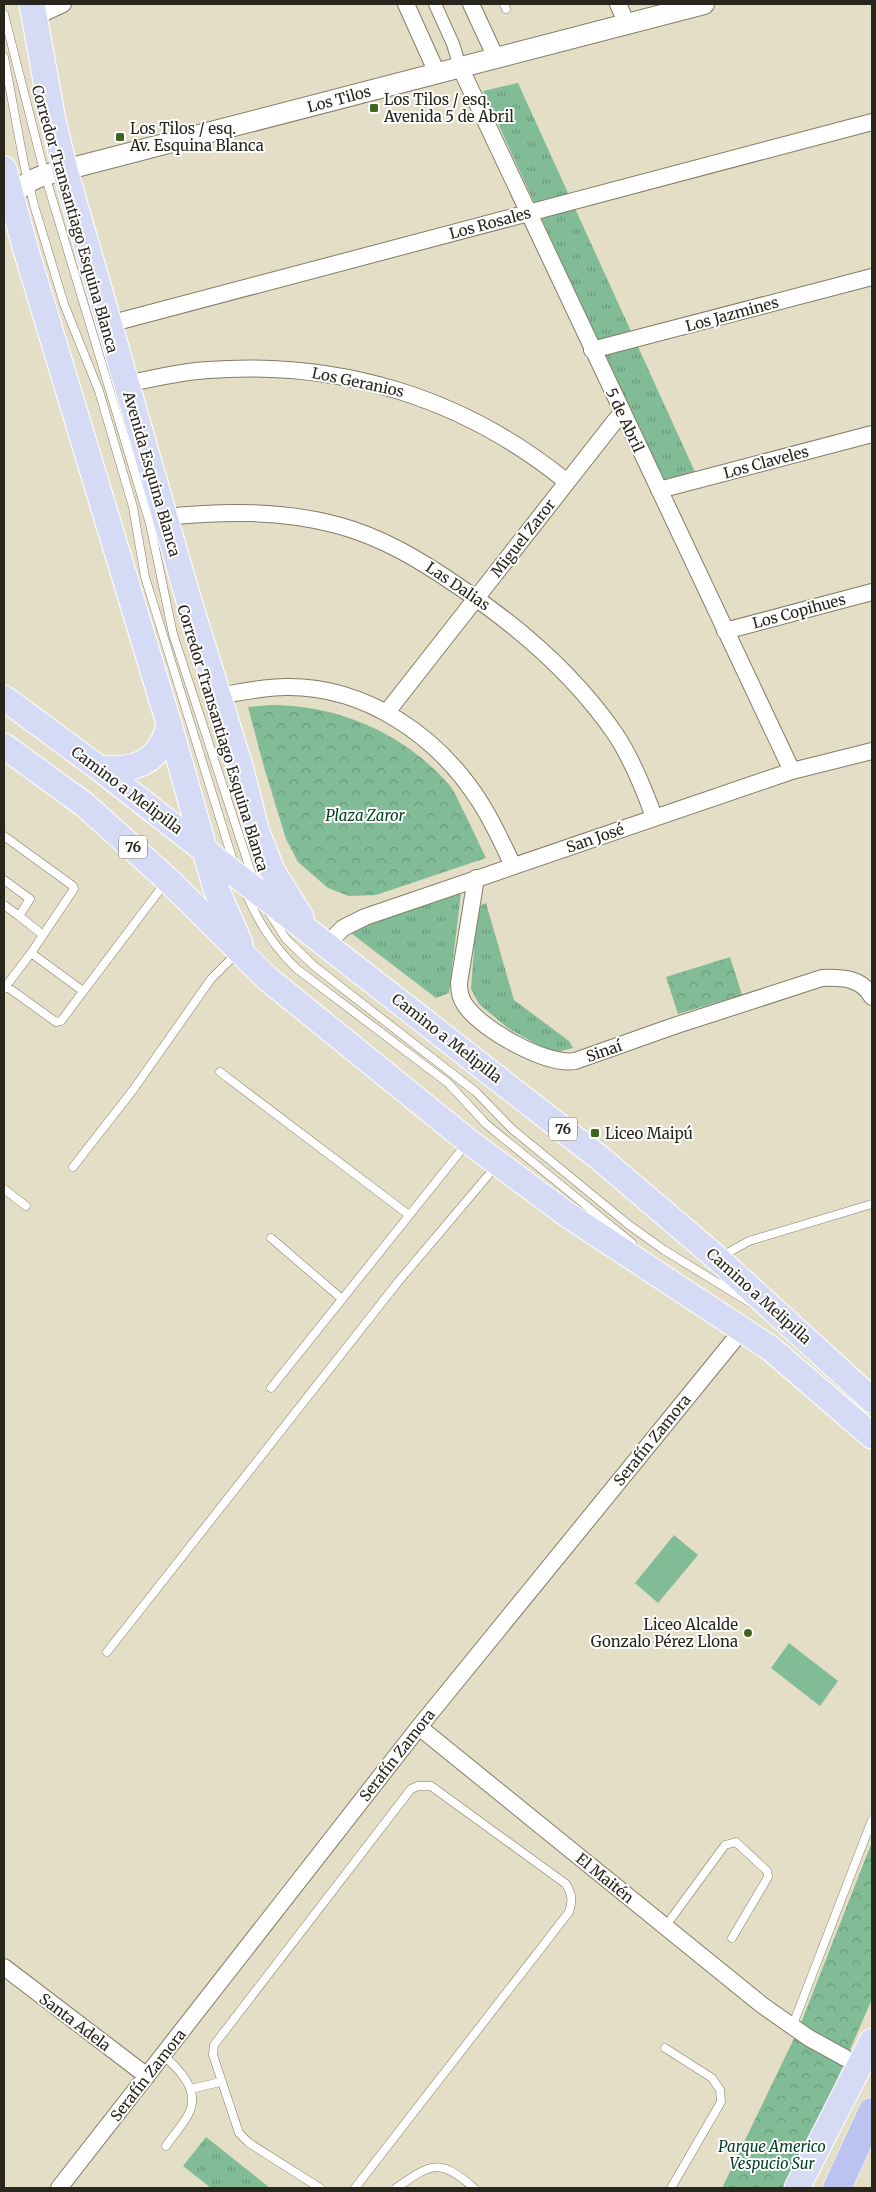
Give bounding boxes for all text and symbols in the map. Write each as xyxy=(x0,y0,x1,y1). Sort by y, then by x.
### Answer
street label: Los Tilos xyxy=(305,81,373,117)
street label: Corredor Transantiago Esquina Blanca xyxy=(28,83,122,355)
place label: Los Tilos / esq. Avenida 5 de Abril xyxy=(383,90,514,126)
marker: Los Tilos / esq. Avenida 5 de Abril xyxy=(368,102,380,114)
place label: Los Tilos / esq. Av. Esquina Blanca xyxy=(129,119,264,155)
marker: Los Tilos / esq. Av. Esquina Blanca xyxy=(114,131,126,143)
street label: Los Rosales xyxy=(447,203,533,243)
street label: Los Jazmines xyxy=(683,292,781,336)
street label: Los Geranios xyxy=(310,363,406,401)
street label: 5 de Abril xyxy=(602,385,648,455)
street label: Avenida Esquina Blanca xyxy=(119,388,185,559)
street label: Los Claveles xyxy=(721,441,811,483)
street label: Miguel Zaror xyxy=(487,495,559,581)
street label: Las Dalias xyxy=(422,558,494,614)
street label: Los Copihues xyxy=(750,589,848,633)
street label: Corredor Transantiago Esquina Blanca xyxy=(173,602,273,874)
street label: Camino a Melipilla xyxy=(68,742,186,838)
park label: Plaza Zaror xyxy=(325,806,405,825)
street label: San José xyxy=(564,819,627,857)
road number: 76 xyxy=(119,836,147,859)
street label: Camino a Melipilla xyxy=(388,989,506,1087)
street label: Sinaí xyxy=(584,1036,625,1066)
road number: 76 xyxy=(549,1118,577,1140)
place label: Liceo Maipú xyxy=(605,1124,693,1143)
marker: Liceo Maipú xyxy=(589,1127,601,1139)
street label: Camino a Melipilla xyxy=(703,1244,815,1348)
street label: Serafín Zamora xyxy=(609,1391,695,1489)
place label: Liceo Alcalde Gonzalo Pérez Llona xyxy=(591,1615,738,1651)
marker: Liceo Alcalde Gonzalo Pérez Llona xyxy=(742,1627,754,1639)
street label: Serafín Zamora xyxy=(355,1705,439,1805)
street label: El Maitén xyxy=(572,1849,638,1907)
street label: Santa Adela xyxy=(35,1989,115,2055)
street label: Serafín Zamora xyxy=(106,2025,190,2125)
park label: Parque Americo Vespucio Sur xyxy=(718,2137,826,2173)

